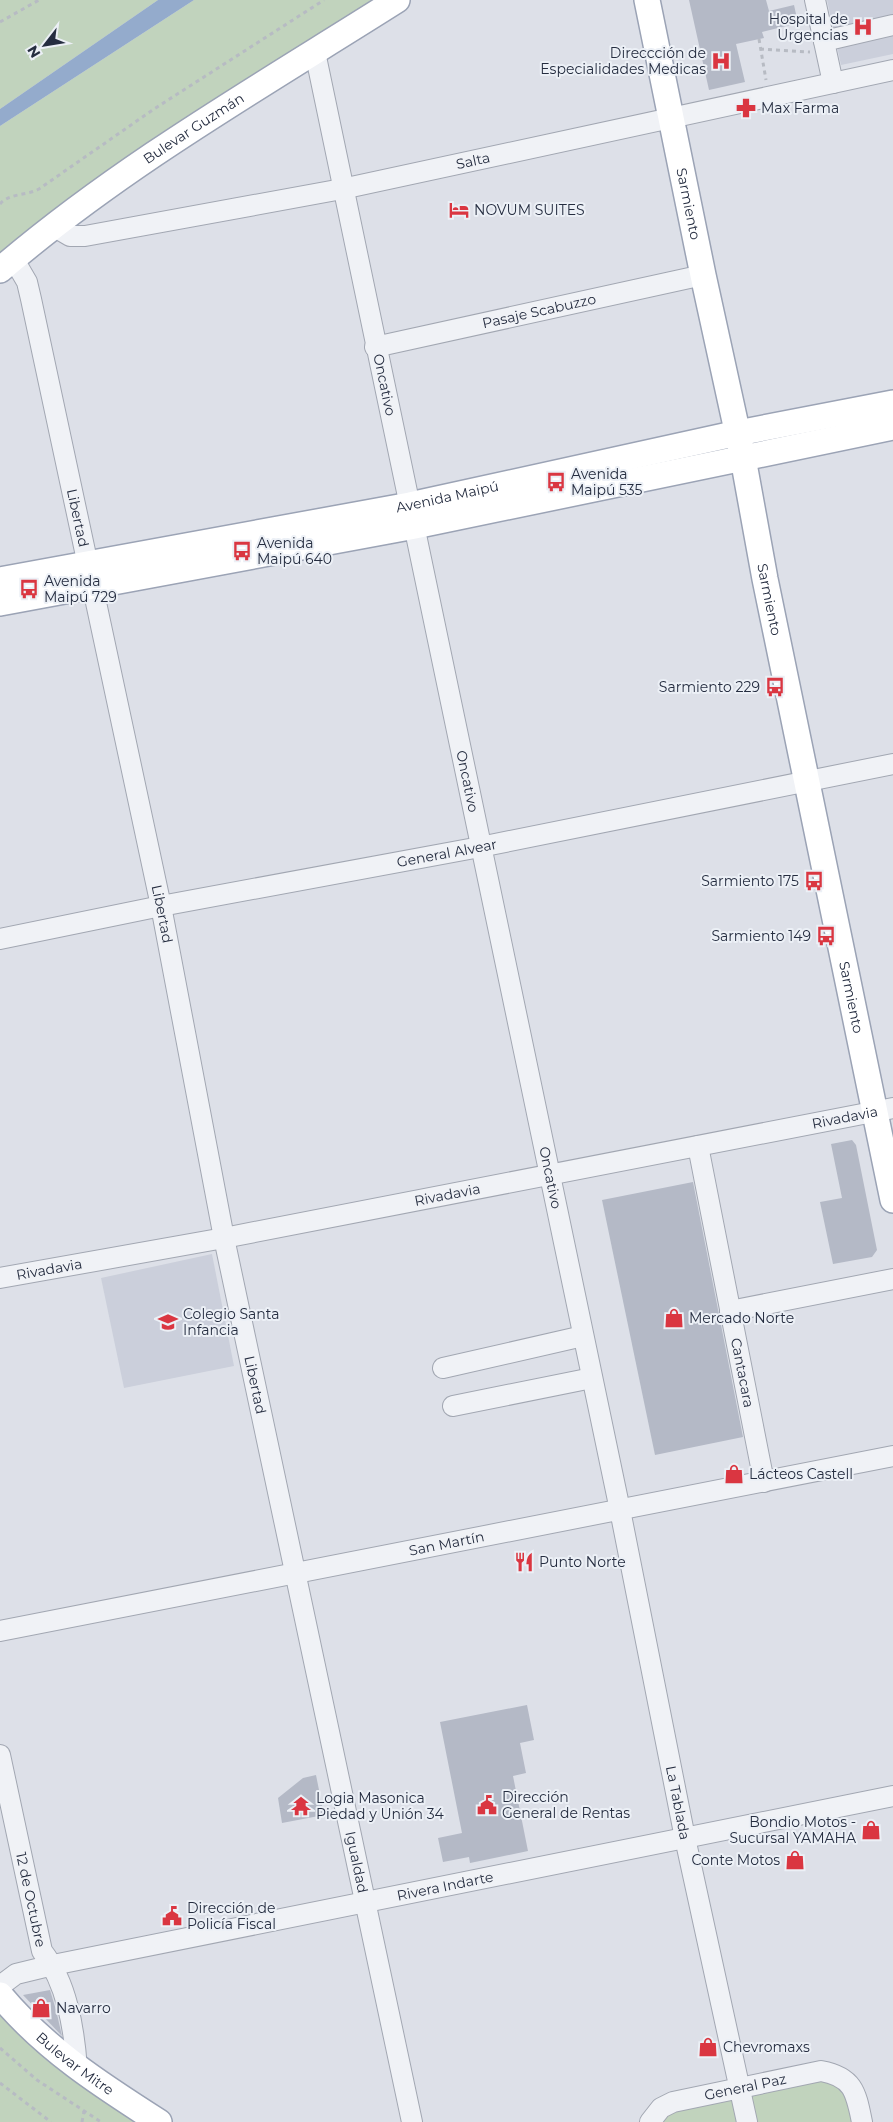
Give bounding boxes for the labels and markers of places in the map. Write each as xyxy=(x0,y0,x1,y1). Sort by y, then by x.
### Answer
place label: Hospital de Urgencias xyxy=(769,10,848,44)
hospital icon: Hospital de Urgencias xyxy=(852,16,874,38)
place label: Direccción de Especialidades Medicas xyxy=(540,44,706,78)
hospital icon: Direccción de Especialidades Medicas xyxy=(710,50,732,72)
pharmacy icon: Max Farma xyxy=(735,97,757,119)
place label: Max Farma xyxy=(761,99,839,117)
hotel icon: NOVUM SUITES xyxy=(448,199,470,221)
place label: NOVUM SUITES xyxy=(474,201,585,219)
place label: Avenida Maipú 535 xyxy=(571,465,643,499)
bus stop icon: Avenida Maipú 535 xyxy=(545,471,567,493)
place label: Avenida Maipú 640 xyxy=(257,534,332,568)
bus stop icon: Avenida Maipú 640 xyxy=(231,540,253,562)
place label: Avenida Maipú 729 xyxy=(44,572,117,606)
bus stop icon: Avenida Maipú 729 xyxy=(18,578,40,600)
bus stop icon: Sarmiento 229 xyxy=(764,676,786,698)
place label: Sarmiento 229 xyxy=(659,678,760,696)
bus stop icon: Sarmiento 175 xyxy=(803,870,825,892)
place label: Sarmiento 175 xyxy=(701,872,799,890)
bus stop icon: Sarmiento 149 xyxy=(815,925,837,947)
place label: Sarmiento 149 xyxy=(711,927,811,945)
place label: Colegio Santa Infancia xyxy=(183,1305,279,1339)
shop icon: Mercado Norte xyxy=(663,1307,685,1329)
place label: Mercado Norte xyxy=(689,1309,794,1327)
school or university icon: Colegio Santa Infancia xyxy=(157,1311,179,1333)
shop icon: Lácteos Castell xyxy=(723,1463,745,1485)
place label: Lácteos Castell xyxy=(749,1465,853,1483)
restaurant icon: Punto Norte xyxy=(513,1551,535,1573)
place label: Punto Norte xyxy=(539,1553,626,1571)
place label: Dirección General de Rentas xyxy=(502,1788,630,1822)
place label: Logia Masonica Piedad y Unión 34 xyxy=(316,1789,445,1823)
public building icon: Dirección General de Rentas xyxy=(476,1794,498,1816)
temple icon: Logia Masonica Piedad y Unión 34 xyxy=(290,1795,312,1817)
place label: Bondio Motos - Sucursal YAMAHA xyxy=(729,1813,857,1847)
shop icon: Bondio Motos - Sucursal YAMAHA xyxy=(860,1819,882,1841)
shop icon: Conte Motos xyxy=(784,1849,806,1871)
place label: Conte Motos xyxy=(691,1851,780,1869)
place label: Dirección de Policía Fiscal xyxy=(187,1899,276,1933)
public building icon: Dirección de Policía Fiscal xyxy=(161,1905,183,1927)
shop icon: Navarro xyxy=(30,1997,52,2019)
place label: Navarro xyxy=(56,1999,111,2017)
shop icon: Chevromaxs xyxy=(697,2036,719,2058)
place label: Chevromaxs xyxy=(723,2038,810,2056)

